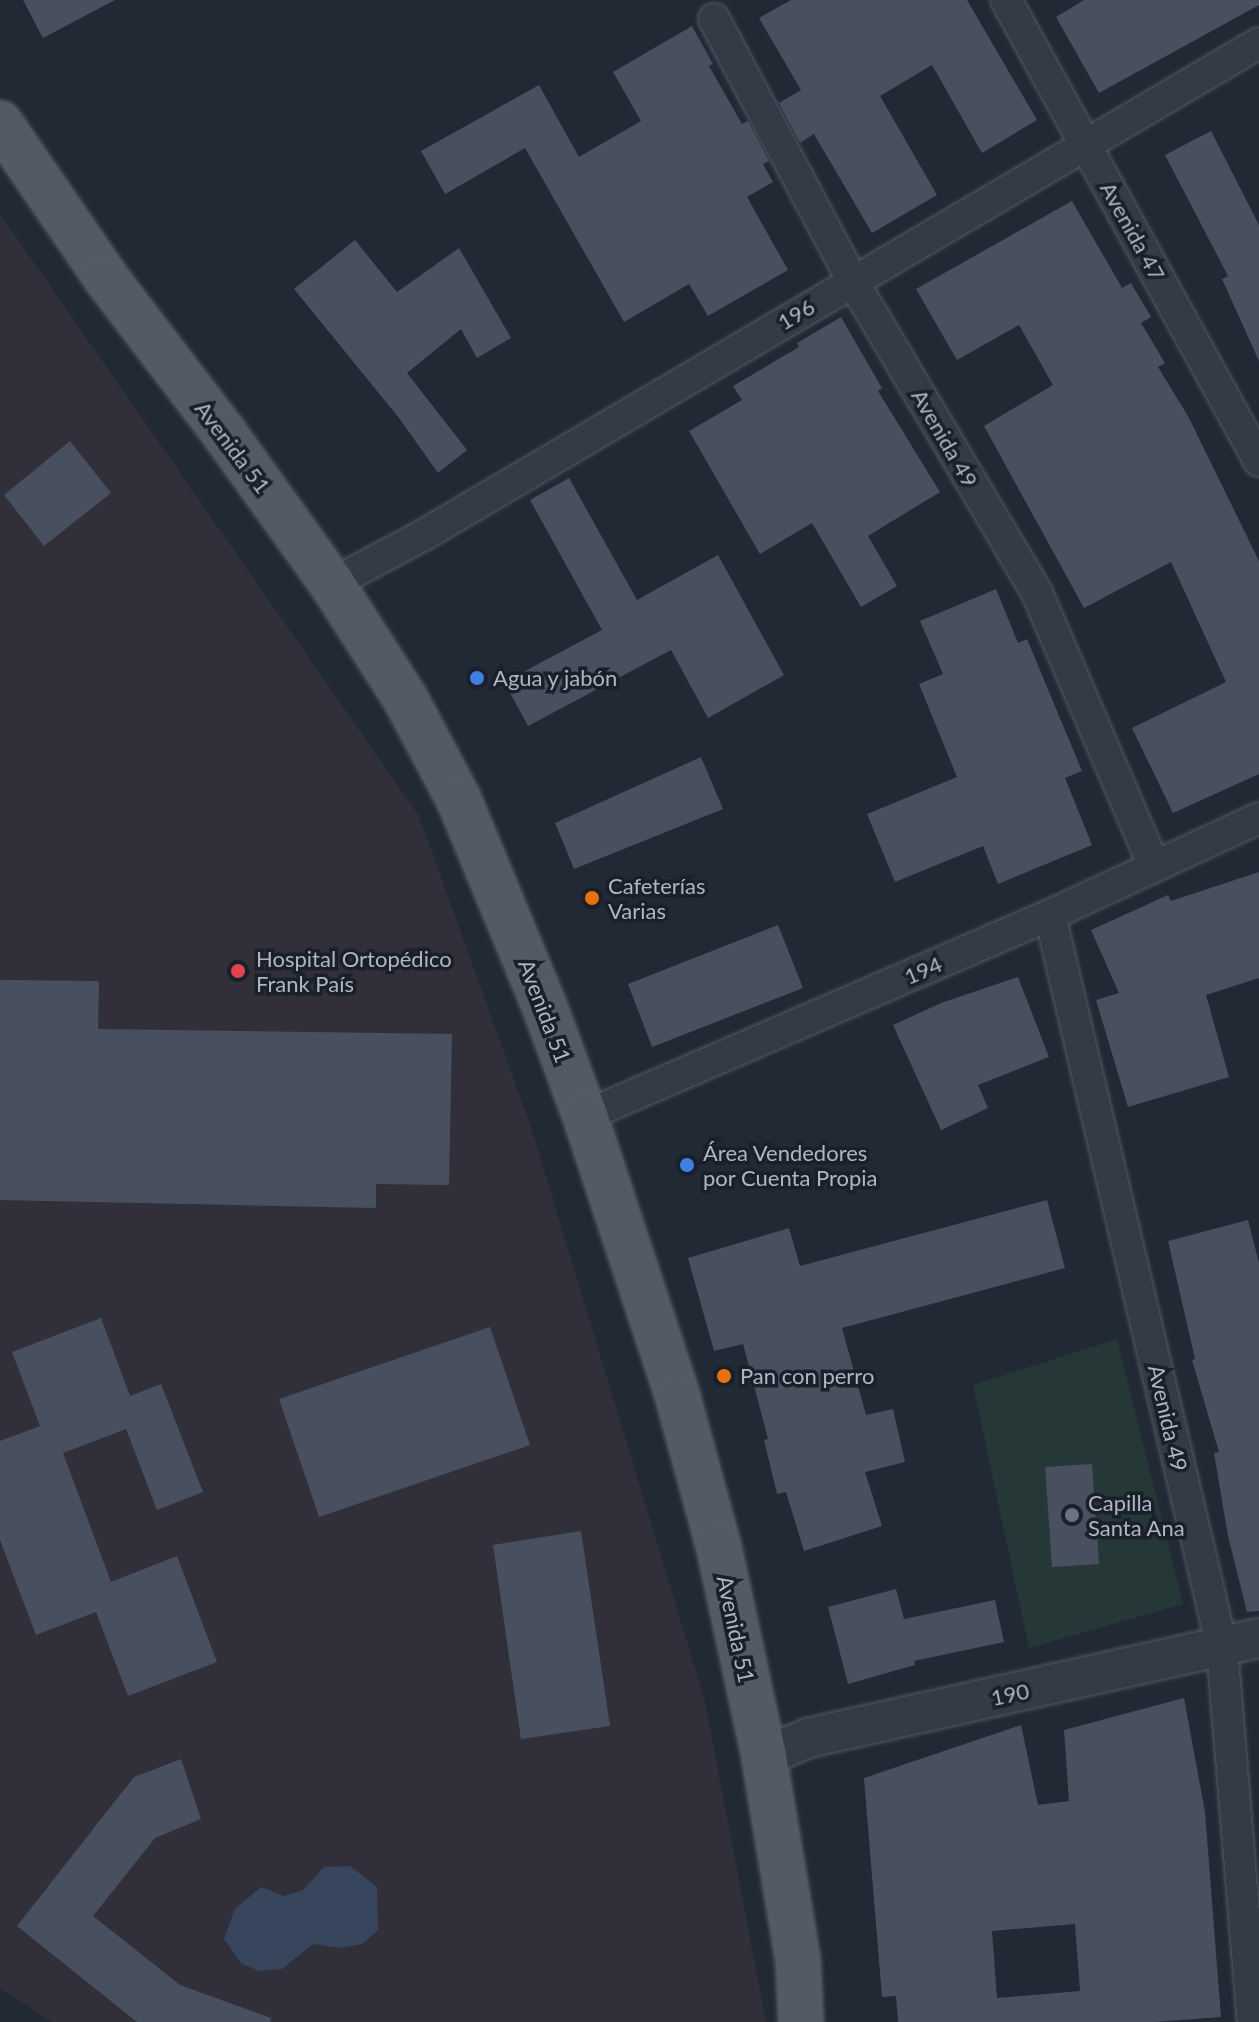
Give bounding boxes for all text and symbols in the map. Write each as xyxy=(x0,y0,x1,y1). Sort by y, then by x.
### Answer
street label: Avenida 47 xyxy=(1095,177,1171,285)
street label: 196 xyxy=(773,293,819,335)
street label: Avenida 49 xyxy=(906,384,984,492)
street label: Avenida 51 xyxy=(190,396,276,498)
place label: Agua y jabón xyxy=(493,665,618,691)
marker: Agua y jabón xyxy=(468,669,486,687)
place label: Cafeterías Varias xyxy=(608,872,706,924)
marker: Cafeterías Varias xyxy=(583,889,601,907)
place label: Hospital Ortopédico Frank País xyxy=(256,945,452,996)
street label: 194 xyxy=(900,950,946,990)
street label: Avenida 51 xyxy=(513,956,577,1066)
marker: Hospital Ortopédico Frank País xyxy=(227,960,249,982)
place label: Área Vendedores por Cuenta Propia xyxy=(703,1139,878,1190)
marker: Área Vendedores por Cuenta Propia xyxy=(678,1156,696,1174)
street label: Avenida 49 xyxy=(1143,1362,1193,1474)
place label: Pan con perro xyxy=(740,1363,874,1389)
marker: Pan con perro xyxy=(715,1367,733,1385)
place label: Capilla Santa Ana xyxy=(1088,1489,1185,1540)
marker: Capilla Santa Ana xyxy=(1063,1506,1081,1524)
street label: Avenida 51 xyxy=(712,1573,760,1685)
street label: 190 xyxy=(989,1677,1031,1711)

